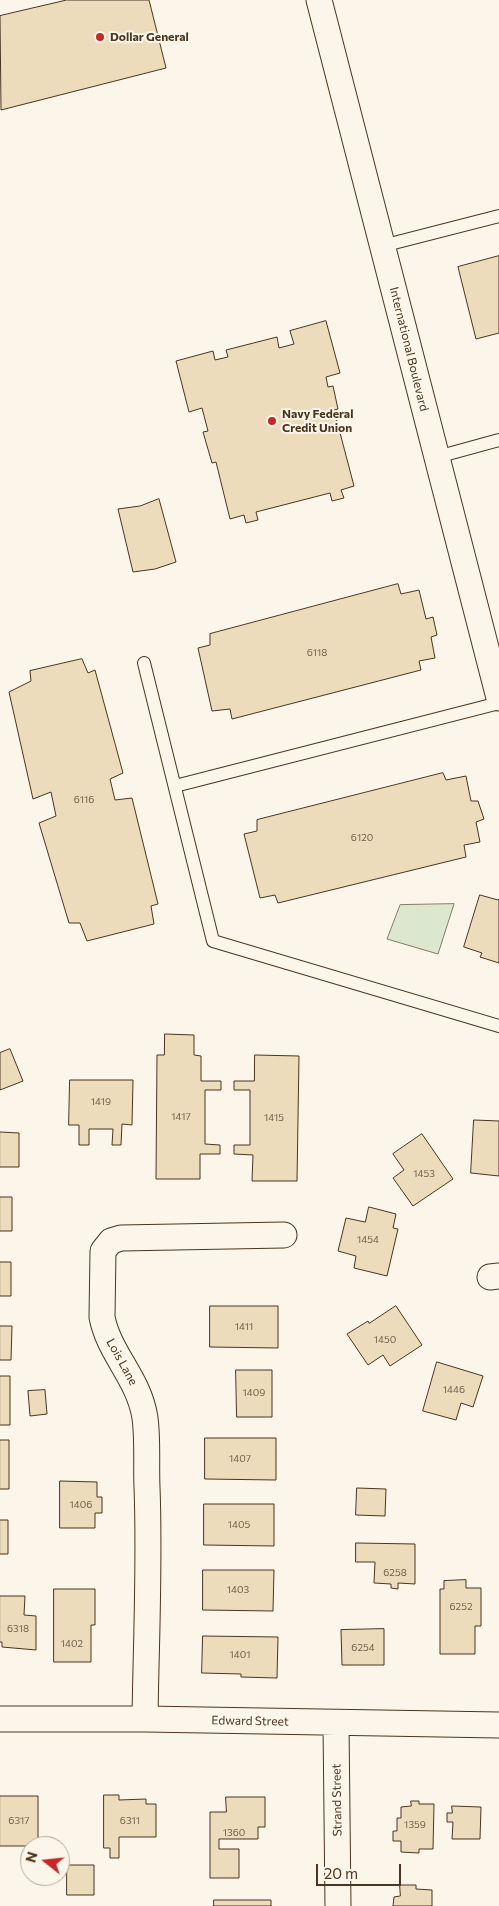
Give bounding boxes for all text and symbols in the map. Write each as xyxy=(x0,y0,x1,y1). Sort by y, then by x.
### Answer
place label: Dollar General xyxy=(110,30,189,44)
marker: Dollar General xyxy=(94,31,106,43)
street label: International Boulevard xyxy=(387,285,431,413)
place label: Navy Federal Credit Union xyxy=(282,407,353,435)
marker: Navy Federal Credit Union xyxy=(266,415,278,427)
house number: 6118 xyxy=(307,647,327,659)
house number: 6116 xyxy=(74,794,94,806)
house number: 6120 xyxy=(351,832,373,844)
house number: 1419 xyxy=(91,1096,111,1108)
house number: 1417 xyxy=(171,1111,191,1123)
house number: 1415 xyxy=(264,1112,284,1124)
house number: 1453 xyxy=(413,1168,435,1180)
house number: 1454 xyxy=(357,1234,379,1246)
house number: 1411 xyxy=(235,1321,253,1333)
house number: 1450 xyxy=(374,1334,396,1346)
street label: Lois Lane xyxy=(103,1336,141,1388)
house number: 1446 xyxy=(443,1384,465,1396)
house number: 1409 xyxy=(243,1387,265,1399)
house number: 1407 xyxy=(229,1453,251,1465)
house number: 1406 xyxy=(70,1499,92,1511)
house number: 1405 xyxy=(228,1519,250,1531)
house number: 6258 xyxy=(383,1567,407,1579)
house number: 1403 xyxy=(227,1584,249,1596)
house number: 6252 xyxy=(450,1601,472,1613)
house number: 6318 xyxy=(7,1623,29,1635)
house number: 1402 xyxy=(61,1638,83,1650)
house number: 6254 xyxy=(351,1642,375,1654)
house number: 1401 xyxy=(229,1649,251,1661)
street label: Edward Street xyxy=(211,1713,289,1729)
street label: Strand Street xyxy=(329,1763,345,1837)
house number: 6317 xyxy=(8,1815,30,1827)
house number: 6311 xyxy=(120,1815,140,1827)
house number: 1359 xyxy=(404,1819,426,1831)
house number: 1360 xyxy=(223,1827,245,1839)
north arrow xyxy=(20,1836,70,1886)
text: N xyxy=(21,1850,41,1864)
scale bar xyxy=(319,1854,404,1886)
text: 20 m xyxy=(324,1864,358,1882)

